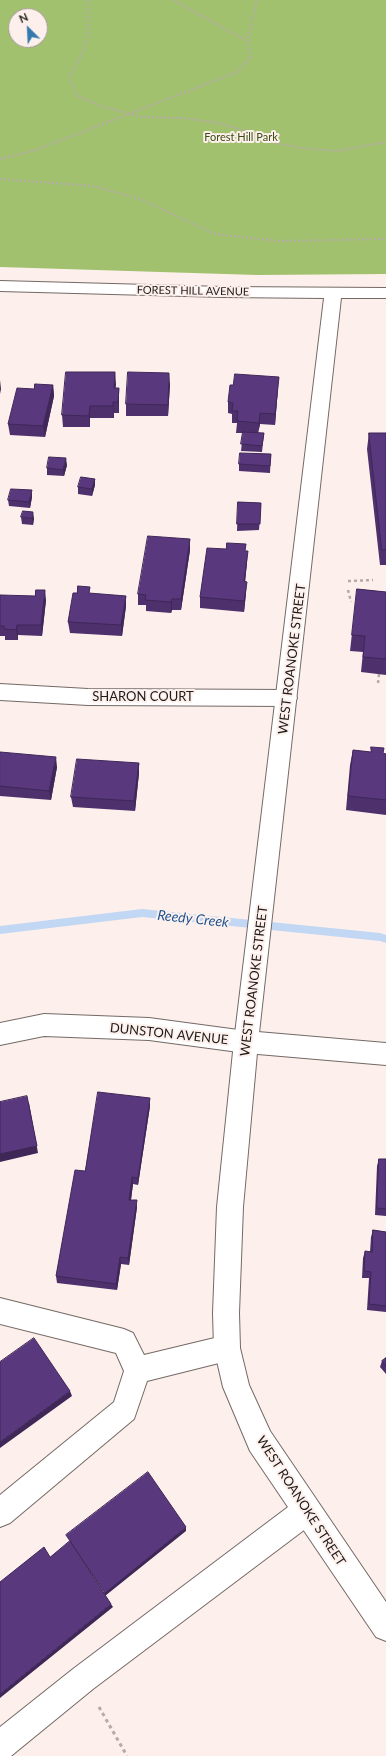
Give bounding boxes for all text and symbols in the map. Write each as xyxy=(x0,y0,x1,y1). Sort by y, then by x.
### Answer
north arrow xyxy=(8,8,48,48)
text: N xyxy=(17,10,30,25)
park label: Forest Hill Park xyxy=(204,130,278,144)
street label: FOREST HILL AVENUE xyxy=(137,283,249,299)
street label: WEST ROANOKE STREET xyxy=(275,583,309,735)
street label: SHARON COURT xyxy=(92,689,194,705)
street label: WEST ROANOKE STREET xyxy=(237,905,271,1057)
water label: Reedy Creek xyxy=(156,907,230,931)
street label: DUNSTON AVENUE xyxy=(109,1020,229,1048)
street label: WEST ROANOKE STREET xyxy=(253,1433,349,1569)

